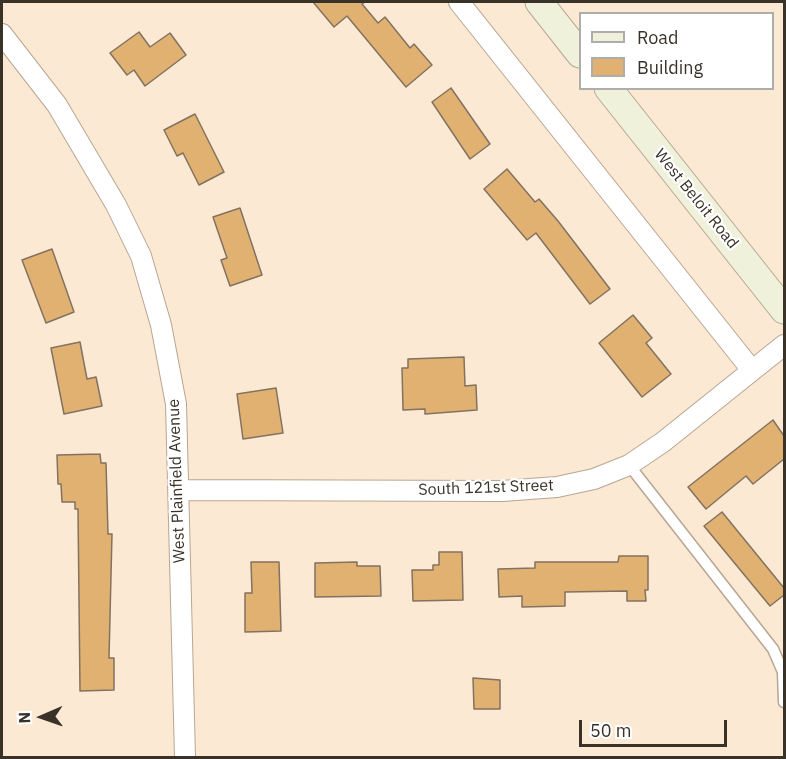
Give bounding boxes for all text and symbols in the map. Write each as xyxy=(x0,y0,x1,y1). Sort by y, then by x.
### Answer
legend xyxy=(579,12,774,90)
text: Road xyxy=(637,26,678,49)
text: Building xyxy=(637,56,703,79)
street label: West Beloit Road xyxy=(650,145,742,253)
street label: West Plainfield Avenue xyxy=(165,399,189,563)
street label: South 121st Street xyxy=(418,476,554,500)
north arrow xyxy=(12,687,72,747)
scale bar xyxy=(582,708,730,746)
text: N xyxy=(14,711,34,724)
text: 50 m xyxy=(590,719,632,742)

